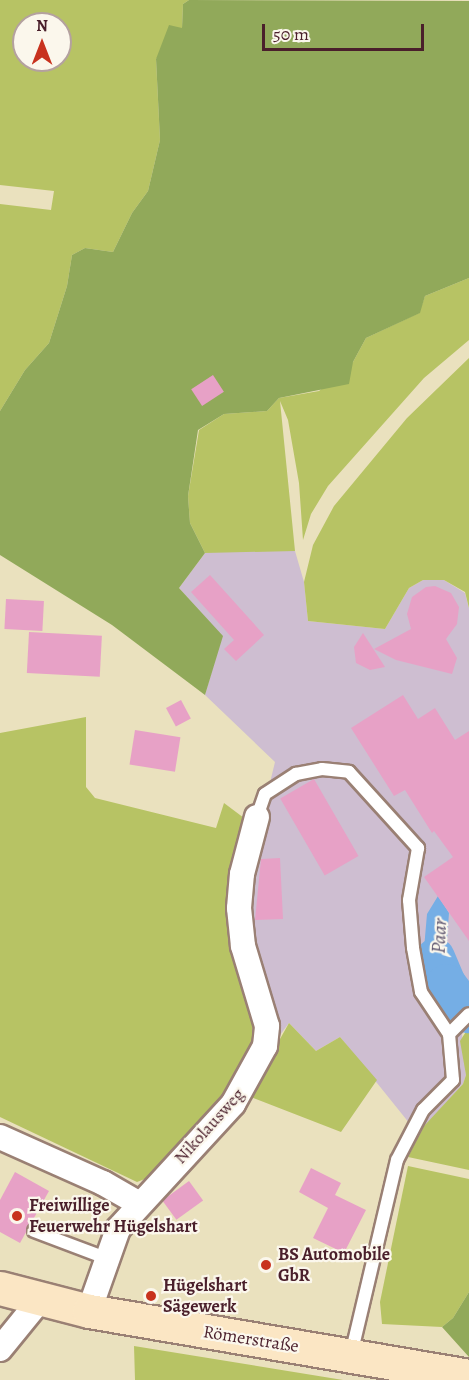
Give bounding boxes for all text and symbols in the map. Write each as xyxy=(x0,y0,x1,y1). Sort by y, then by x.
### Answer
north arrow xyxy=(12,12,72,72)
scale bar xyxy=(265,12,427,50)
text: N xyxy=(36,15,48,37)
text: 50 m xyxy=(273,22,309,46)
water label: Paar xyxy=(426,918,452,954)
street label: Nikolausweg xyxy=(169,1084,249,1168)
place label: Freiwillige Feuerwehr Hügelshart xyxy=(29,1195,198,1238)
marker: Freiwillige Feuerwehr Hügelshart xyxy=(10,1209,24,1223)
place label: BS Automobile GbR xyxy=(278,1244,390,1286)
marker: BS Automobile GbR xyxy=(259,1258,273,1272)
place label: Hügelshart Sägewerk xyxy=(163,1275,247,1318)
marker: Hügelshart Sägewerk xyxy=(144,1289,158,1303)
street label: Römerstraße xyxy=(202,1321,300,1357)

